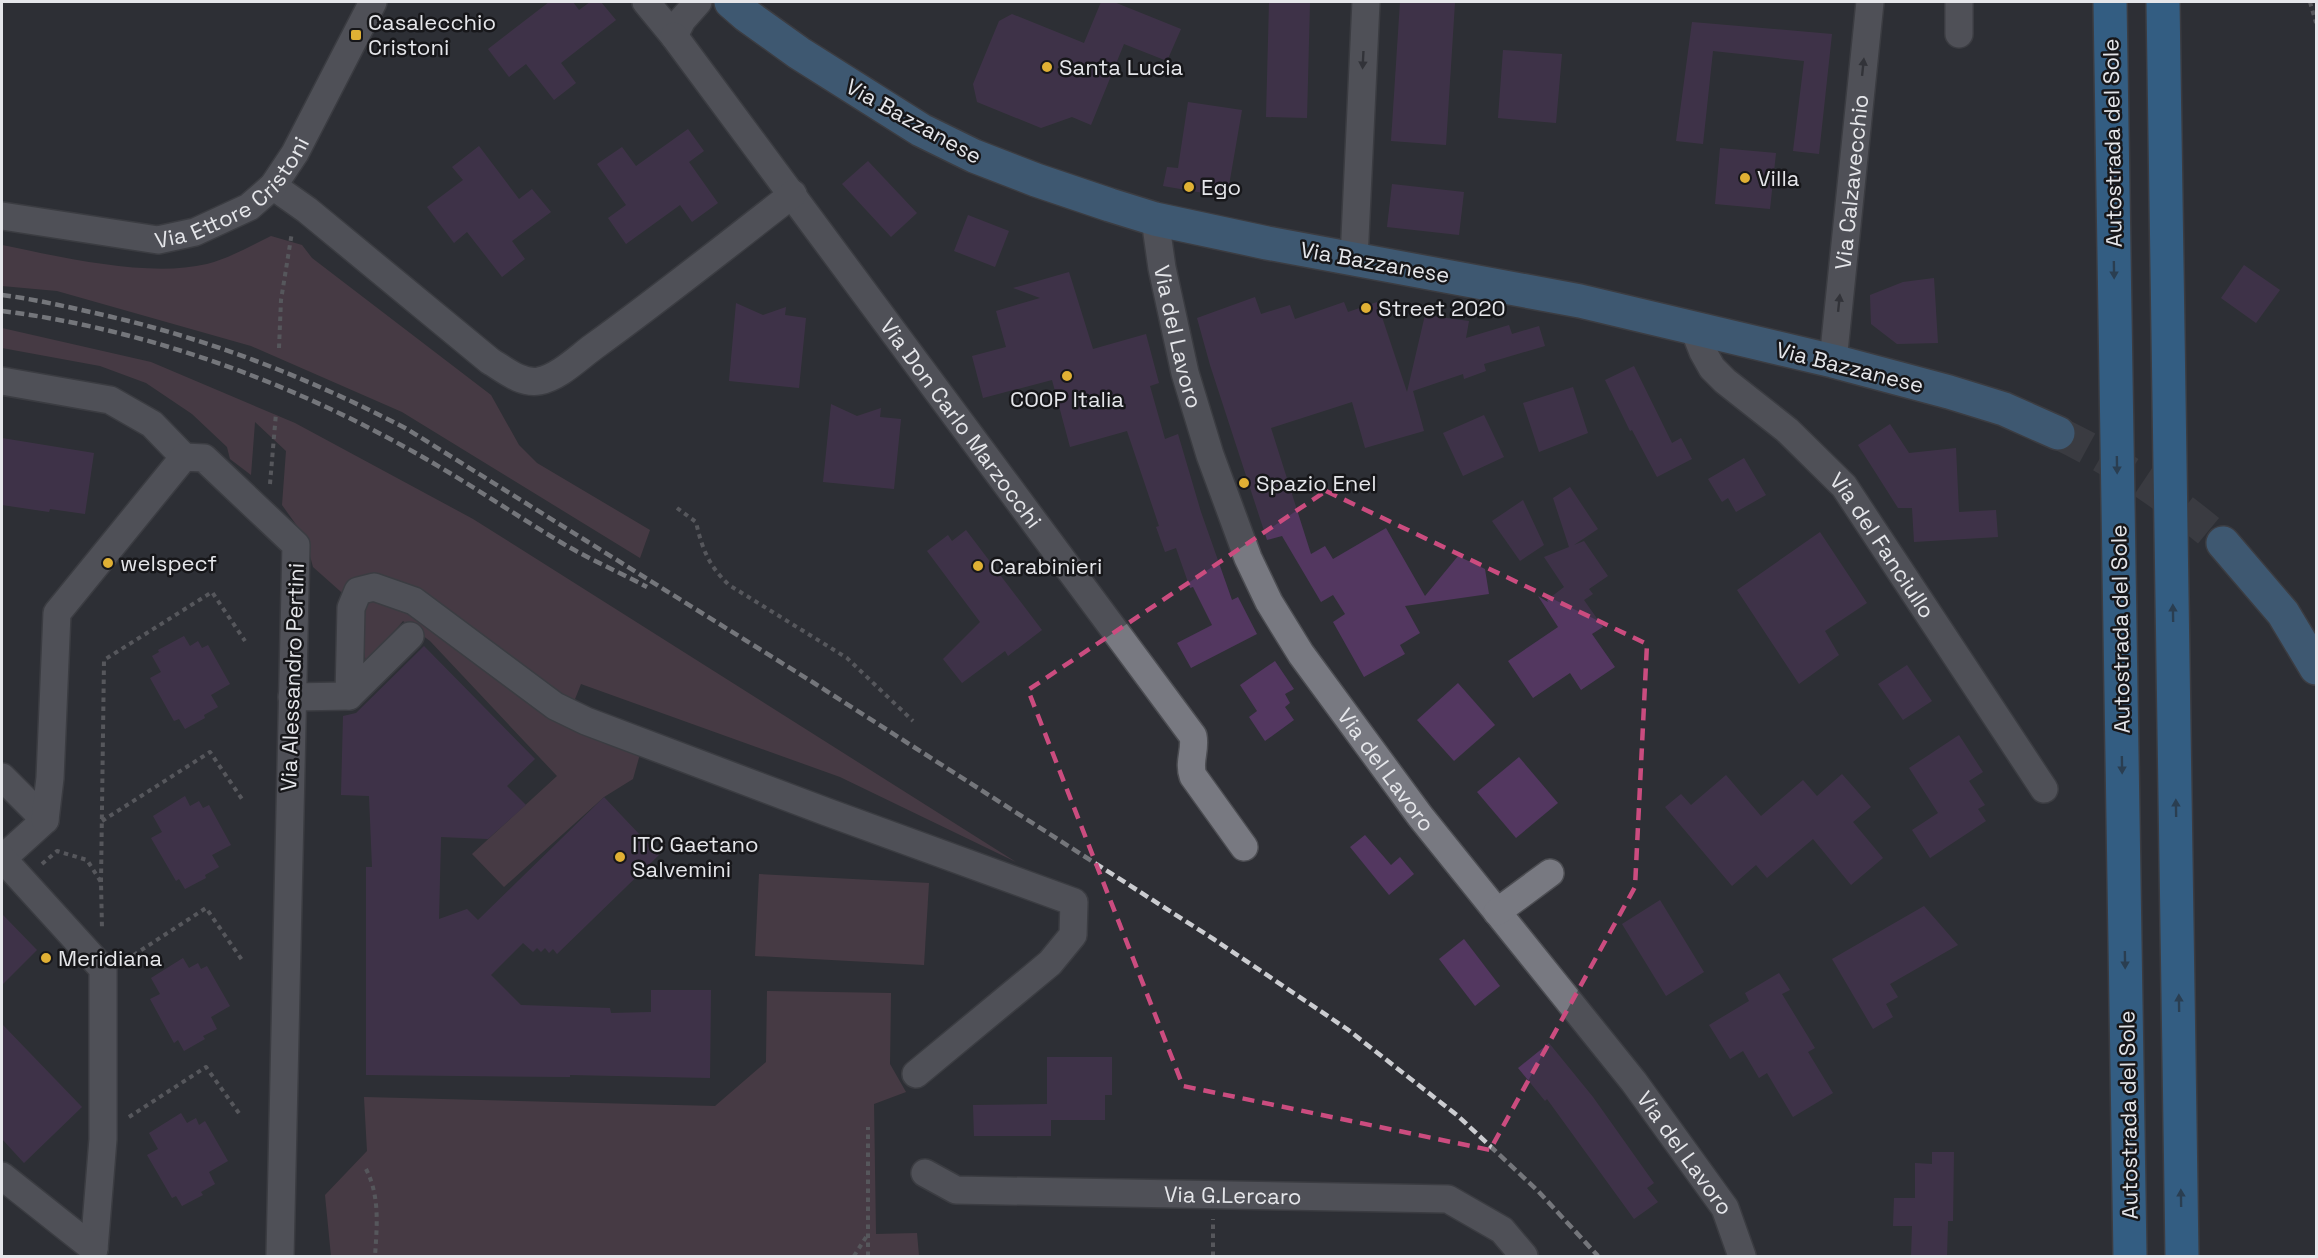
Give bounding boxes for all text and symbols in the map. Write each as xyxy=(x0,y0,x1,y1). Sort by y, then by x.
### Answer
place label: Casalecchio Cristoni xyxy=(368,8,496,61)
marker: Casalecchio Cristoni xyxy=(349,28,363,42)
street label: Autostrada del Sole xyxy=(2096,38,2128,248)
one-way arrow xyxy=(1359,50,1368,69)
place label: Santa Lucia xyxy=(1059,53,1184,81)
one-way arrow xyxy=(1858,58,1868,77)
marker: Santa Lucia xyxy=(1040,60,1054,74)
street label: Via Bazzanese xyxy=(841,72,987,170)
street label: Via Calzavecchio xyxy=(1828,93,1874,271)
street label: Via Ettore Cristoni xyxy=(152,132,315,254)
place label: Villa xyxy=(1757,164,1800,192)
marker: Villa xyxy=(1738,171,1752,185)
place label: Ego xyxy=(1201,173,1241,201)
marker: Ego xyxy=(1182,180,1196,194)
street label: Via Bazzanese xyxy=(1298,235,1452,289)
one-way arrow xyxy=(2109,260,2119,279)
street label: Via del Lavoro xyxy=(1148,262,1209,412)
place label: Street 2020 xyxy=(1378,294,1506,322)
one-way arrow xyxy=(1834,294,1844,313)
marker: Street 2020 xyxy=(1359,301,1373,315)
street label: Via Don Carlo Marzocchi xyxy=(874,313,1048,534)
street label: Via Bazzanese xyxy=(1773,335,1927,399)
marker: COOP Italia xyxy=(1060,369,1074,383)
place label: COOP Italia xyxy=(1010,385,1124,413)
one-way arrow xyxy=(2112,455,2122,474)
street label: Via del Fanciullo xyxy=(1824,466,1941,624)
place label: Spazio Enel xyxy=(1256,469,1377,497)
marker: Spazio Enel xyxy=(1237,476,1251,490)
street label: Autostrada del Sole xyxy=(2104,524,2136,734)
place label: welspecf xyxy=(120,549,217,577)
place label: Carabinieri xyxy=(990,552,1103,580)
marker: welspecf xyxy=(101,556,115,570)
marker: Carabinieri xyxy=(971,559,985,573)
street label: Via Alessandro Pertini xyxy=(274,562,310,792)
one-way arrow xyxy=(2168,604,2178,623)
street label: Via del Lavoro xyxy=(1332,703,1441,837)
one-way arrow xyxy=(2117,755,2127,774)
one-way arrow xyxy=(2171,799,2181,818)
place label: ITC Gaetano Salvemini xyxy=(632,830,759,883)
marker: ITC Gaetano Salvemini xyxy=(613,850,627,864)
place label: Meridiana xyxy=(58,944,162,972)
one-way arrow xyxy=(2120,950,2130,969)
marker: Meridiana xyxy=(39,951,53,965)
one-way arrow xyxy=(2174,994,2184,1013)
street label: Autostrada del Sole xyxy=(2112,1010,2144,1220)
street label: Via del Lavoro xyxy=(1631,1085,1739,1220)
street label: Via G.Lercaro xyxy=(1164,1180,1302,1210)
one-way arrow xyxy=(2176,1189,2186,1208)

